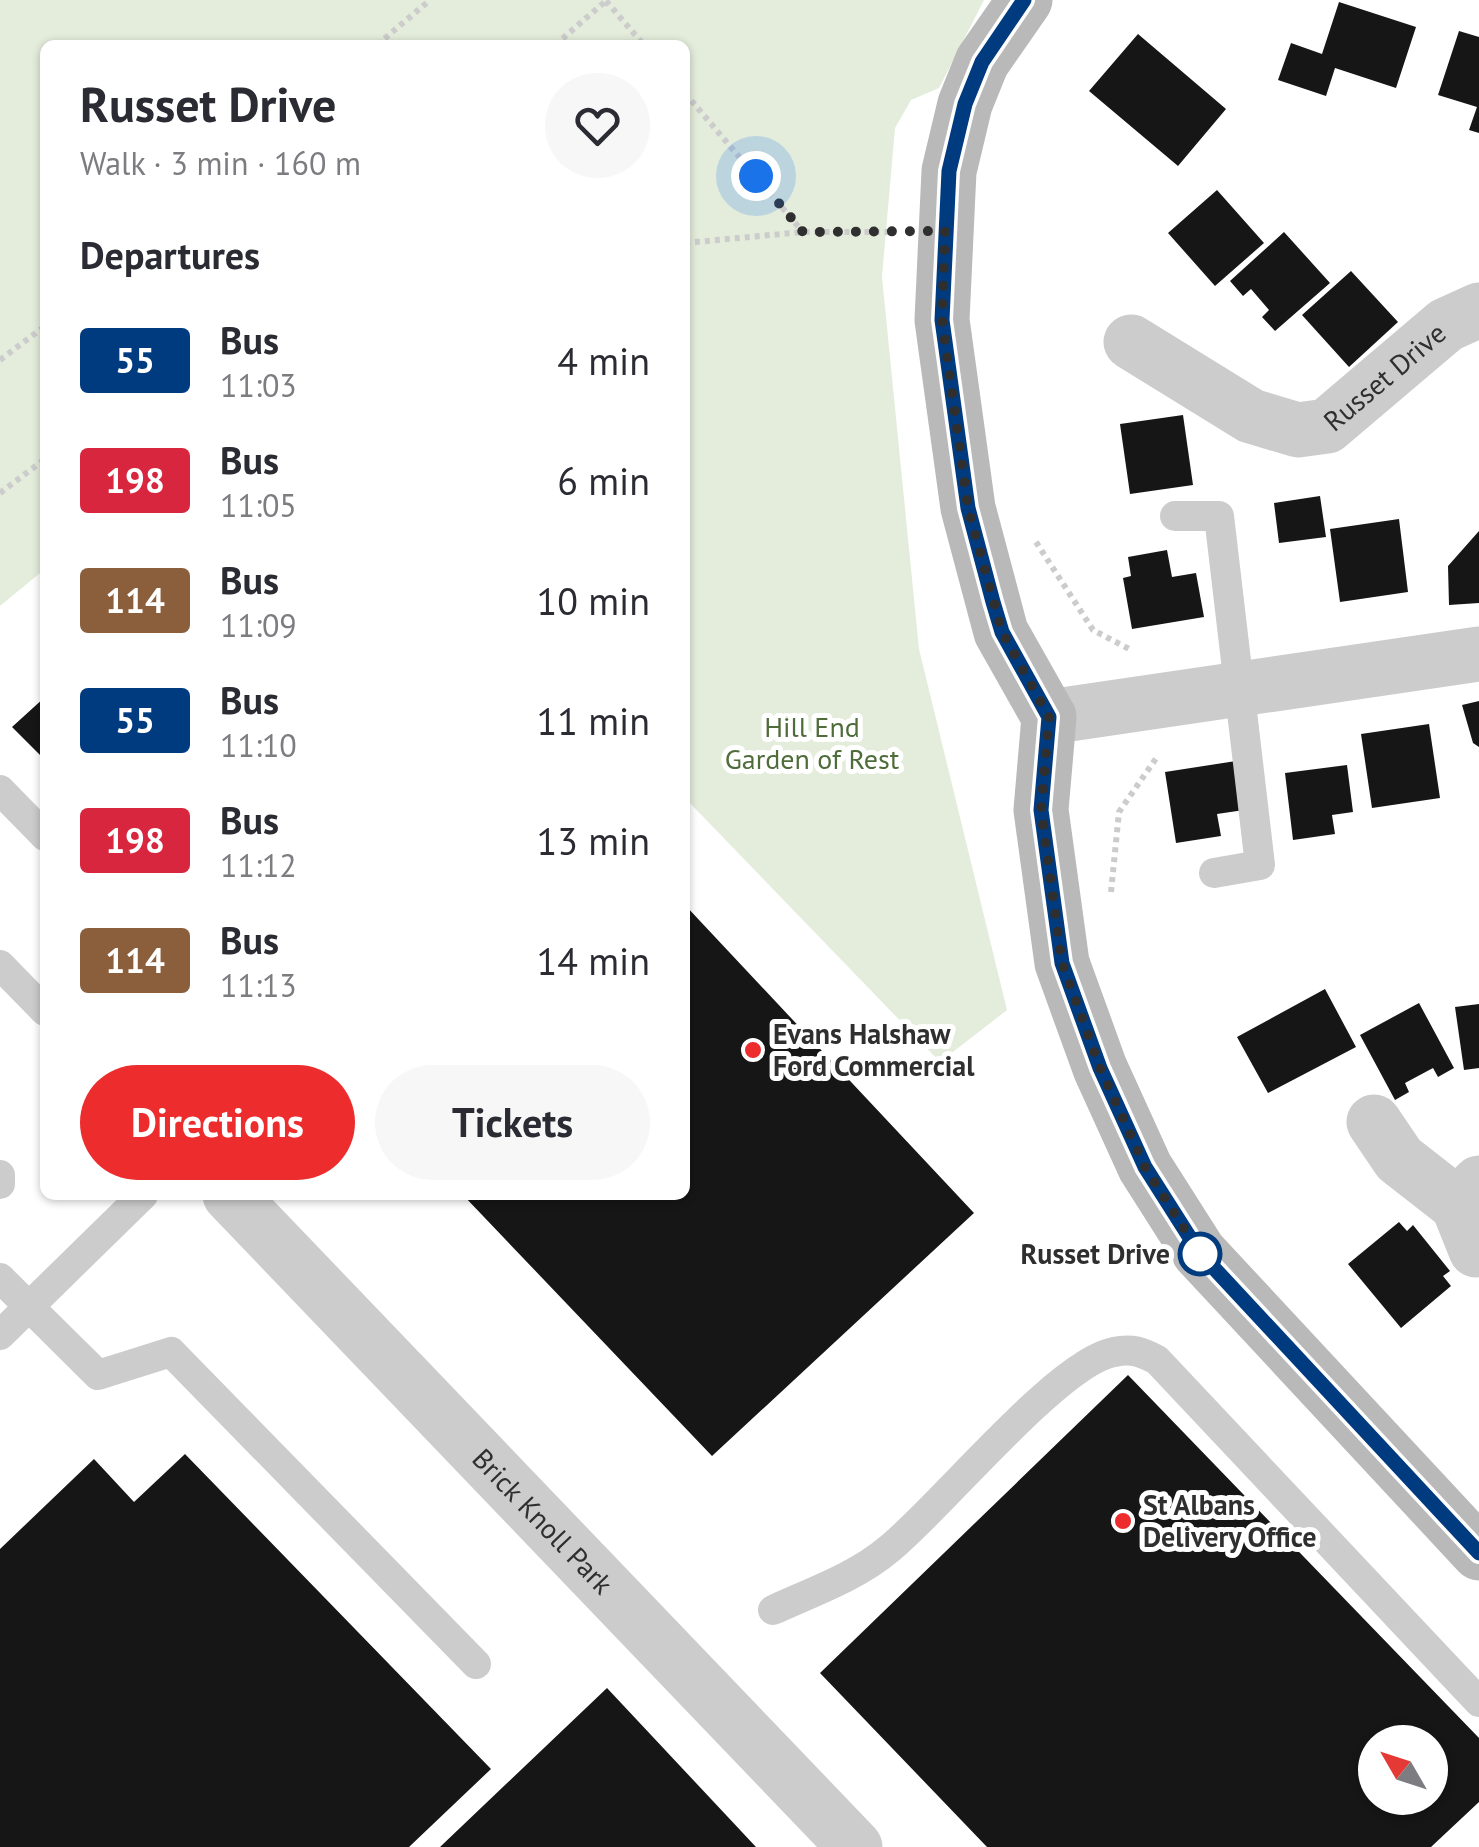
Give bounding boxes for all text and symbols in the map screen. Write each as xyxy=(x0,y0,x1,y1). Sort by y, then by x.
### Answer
text: Russet Drive xyxy=(80,73,336,135)
button: heart xyxy=(545,73,650,178)
text: Walk · 3 min · 160 m xyxy=(80,142,361,184)
your location xyxy=(731,151,781,201)
text: Departures xyxy=(80,230,260,279)
street label: Russet Drive xyxy=(1316,314,1453,439)
text: Bus xyxy=(220,315,279,364)
text: 4 min xyxy=(557,336,650,385)
text: 55 xyxy=(115,337,155,383)
text: 11:03 xyxy=(220,364,297,406)
text: Bus xyxy=(220,435,279,484)
text: 6 min xyxy=(557,456,650,505)
text: 198 xyxy=(105,457,165,503)
text: 11:05 xyxy=(220,484,297,526)
text: Bus xyxy=(220,555,279,604)
text: 10 min xyxy=(537,576,650,625)
text: 114 xyxy=(105,577,165,623)
text: 11:09 xyxy=(220,604,297,646)
text: Bus xyxy=(220,675,279,724)
text: 11 min xyxy=(537,696,650,745)
text: 55 xyxy=(115,697,155,743)
park label: Hill End Garden of Rest xyxy=(725,708,900,777)
text: 11:10 xyxy=(220,724,297,766)
text: Bus xyxy=(220,795,279,844)
text: 13 min xyxy=(537,816,650,865)
text: 198 xyxy=(105,817,165,863)
text: 11:12 xyxy=(220,844,297,886)
text: Bus xyxy=(220,915,279,964)
text: 14 min xyxy=(537,936,650,985)
text: 114 xyxy=(105,937,165,983)
text: 11:13 xyxy=(220,964,297,1006)
place label: Evans Halshaw Ford Commercial xyxy=(773,1015,975,1084)
marker: Evans Halshaw Ford Commercial xyxy=(742,1039,764,1061)
button: Directions xyxy=(80,1065,355,1180)
button: Tickets xyxy=(375,1065,650,1180)
marker: Russet Drive xyxy=(1179,1233,1221,1275)
place label: Russet Drive xyxy=(1021,1235,1170,1272)
street label: Brick Knoll Park xyxy=(465,1440,622,1602)
place label: St Albans Delivery Office xyxy=(1143,1486,1317,1555)
marker: St Albans Delivery Office xyxy=(1112,1510,1134,1532)
north arrow xyxy=(1358,1725,1448,1815)
map controls xyxy=(1358,1725,1448,1815)

